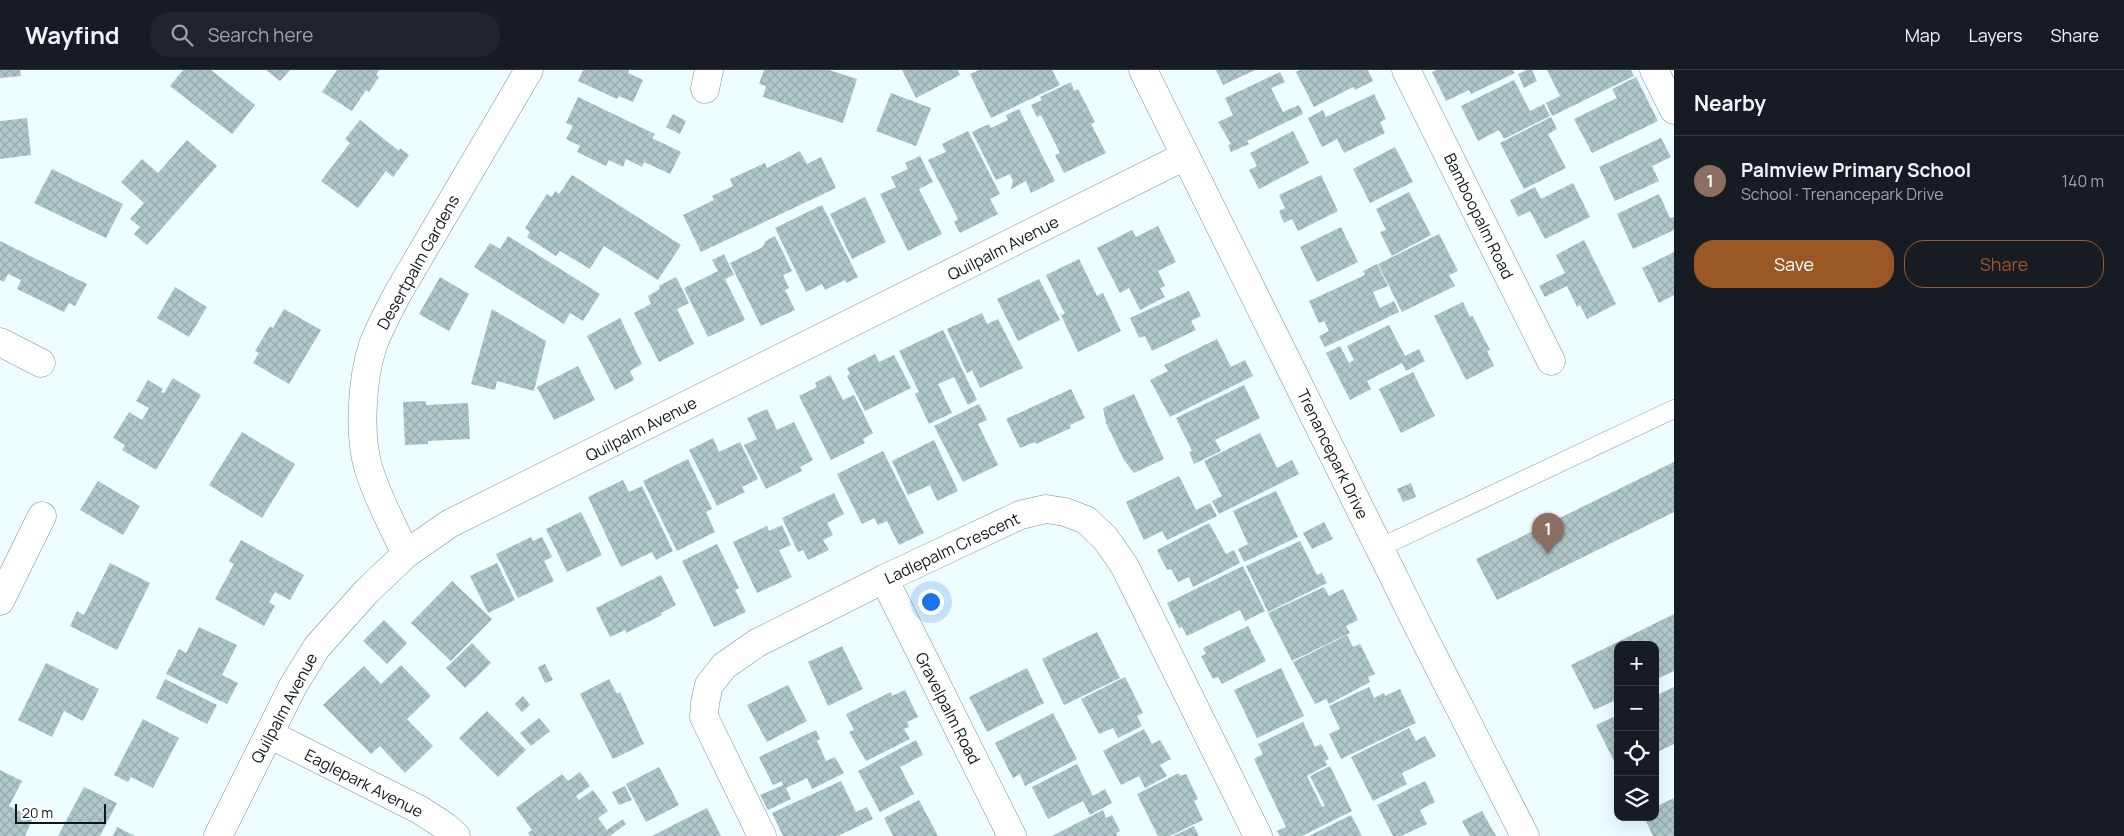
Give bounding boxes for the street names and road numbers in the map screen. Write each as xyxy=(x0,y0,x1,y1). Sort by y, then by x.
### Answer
street label: Bamboopalm Road xyxy=(1439,149,1519,283)
street label: Desertpalm Gardens xyxy=(372,191,464,333)
street label: Quilpalm Avenue xyxy=(944,210,1062,286)
street label: Trenancepark Drive xyxy=(1292,385,1374,523)
street label: Quilpalm Avenue xyxy=(582,391,700,467)
street label: Ladlepalm Crescent xyxy=(881,507,1023,589)
street label: Gravelpalm Road xyxy=(910,648,986,768)
street label: Quilpalm Avenue xyxy=(246,649,322,767)
street label: Eaglepark Avenue xyxy=(301,744,427,822)

